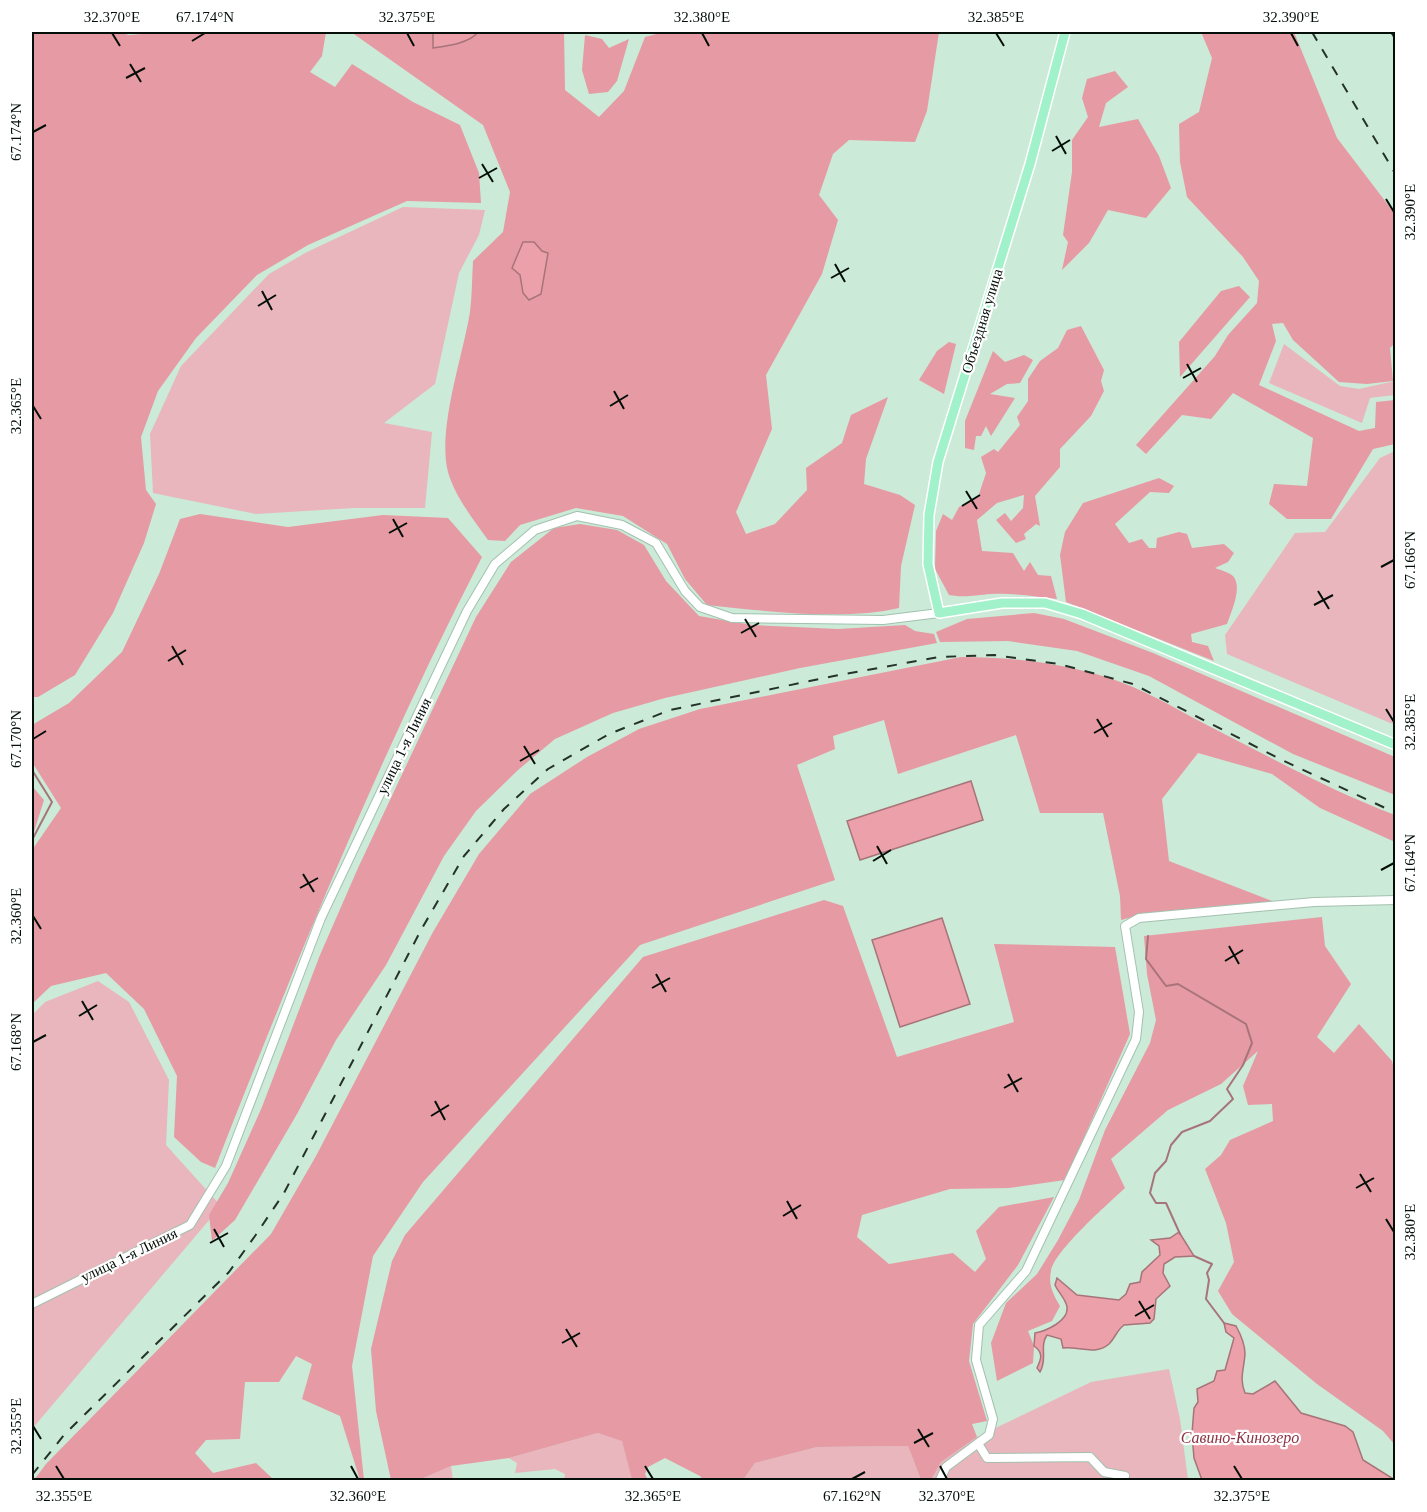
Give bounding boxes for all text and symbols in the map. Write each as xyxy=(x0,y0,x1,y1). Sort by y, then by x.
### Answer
text: 32.370°E xyxy=(84,9,140,25)
text: 67.174°N xyxy=(176,9,234,25)
text: 32.375°E xyxy=(379,9,435,25)
text: 32.380°E xyxy=(674,9,730,25)
text: 32.385°E xyxy=(968,9,1024,25)
text: 32.390°E xyxy=(1263,9,1319,25)
text: 67.174°N xyxy=(8,103,24,161)
text: 32.390°E xyxy=(1402,184,1418,240)
street label: Объездная улица xyxy=(959,267,1006,375)
text: 32.365°E xyxy=(8,378,24,434)
text: 67.166°N xyxy=(1402,531,1418,589)
text: 32.385°E xyxy=(1402,694,1418,750)
street label: улица 1-я Линия xyxy=(374,695,434,797)
text: 67.170°N xyxy=(8,710,24,768)
text: 67.164°N xyxy=(1402,834,1418,892)
text: 32.360°E xyxy=(8,888,24,944)
text: 67.168°N xyxy=(8,1013,24,1071)
text: 32.380°E xyxy=(1402,1204,1418,1260)
street label: улица 1-я Линия xyxy=(78,1225,180,1285)
text: 32.355°E xyxy=(8,1398,24,1454)
water label: Савино-Кинозеро xyxy=(1181,1429,1299,1447)
text: 32.355°E xyxy=(36,1488,92,1504)
text: 32.360°E xyxy=(330,1488,386,1504)
text: 32.365°E xyxy=(625,1488,681,1504)
text: 67.162°N xyxy=(823,1488,881,1504)
text: 32.370°E xyxy=(919,1488,975,1504)
text: 32.375°E xyxy=(1214,1488,1270,1504)

